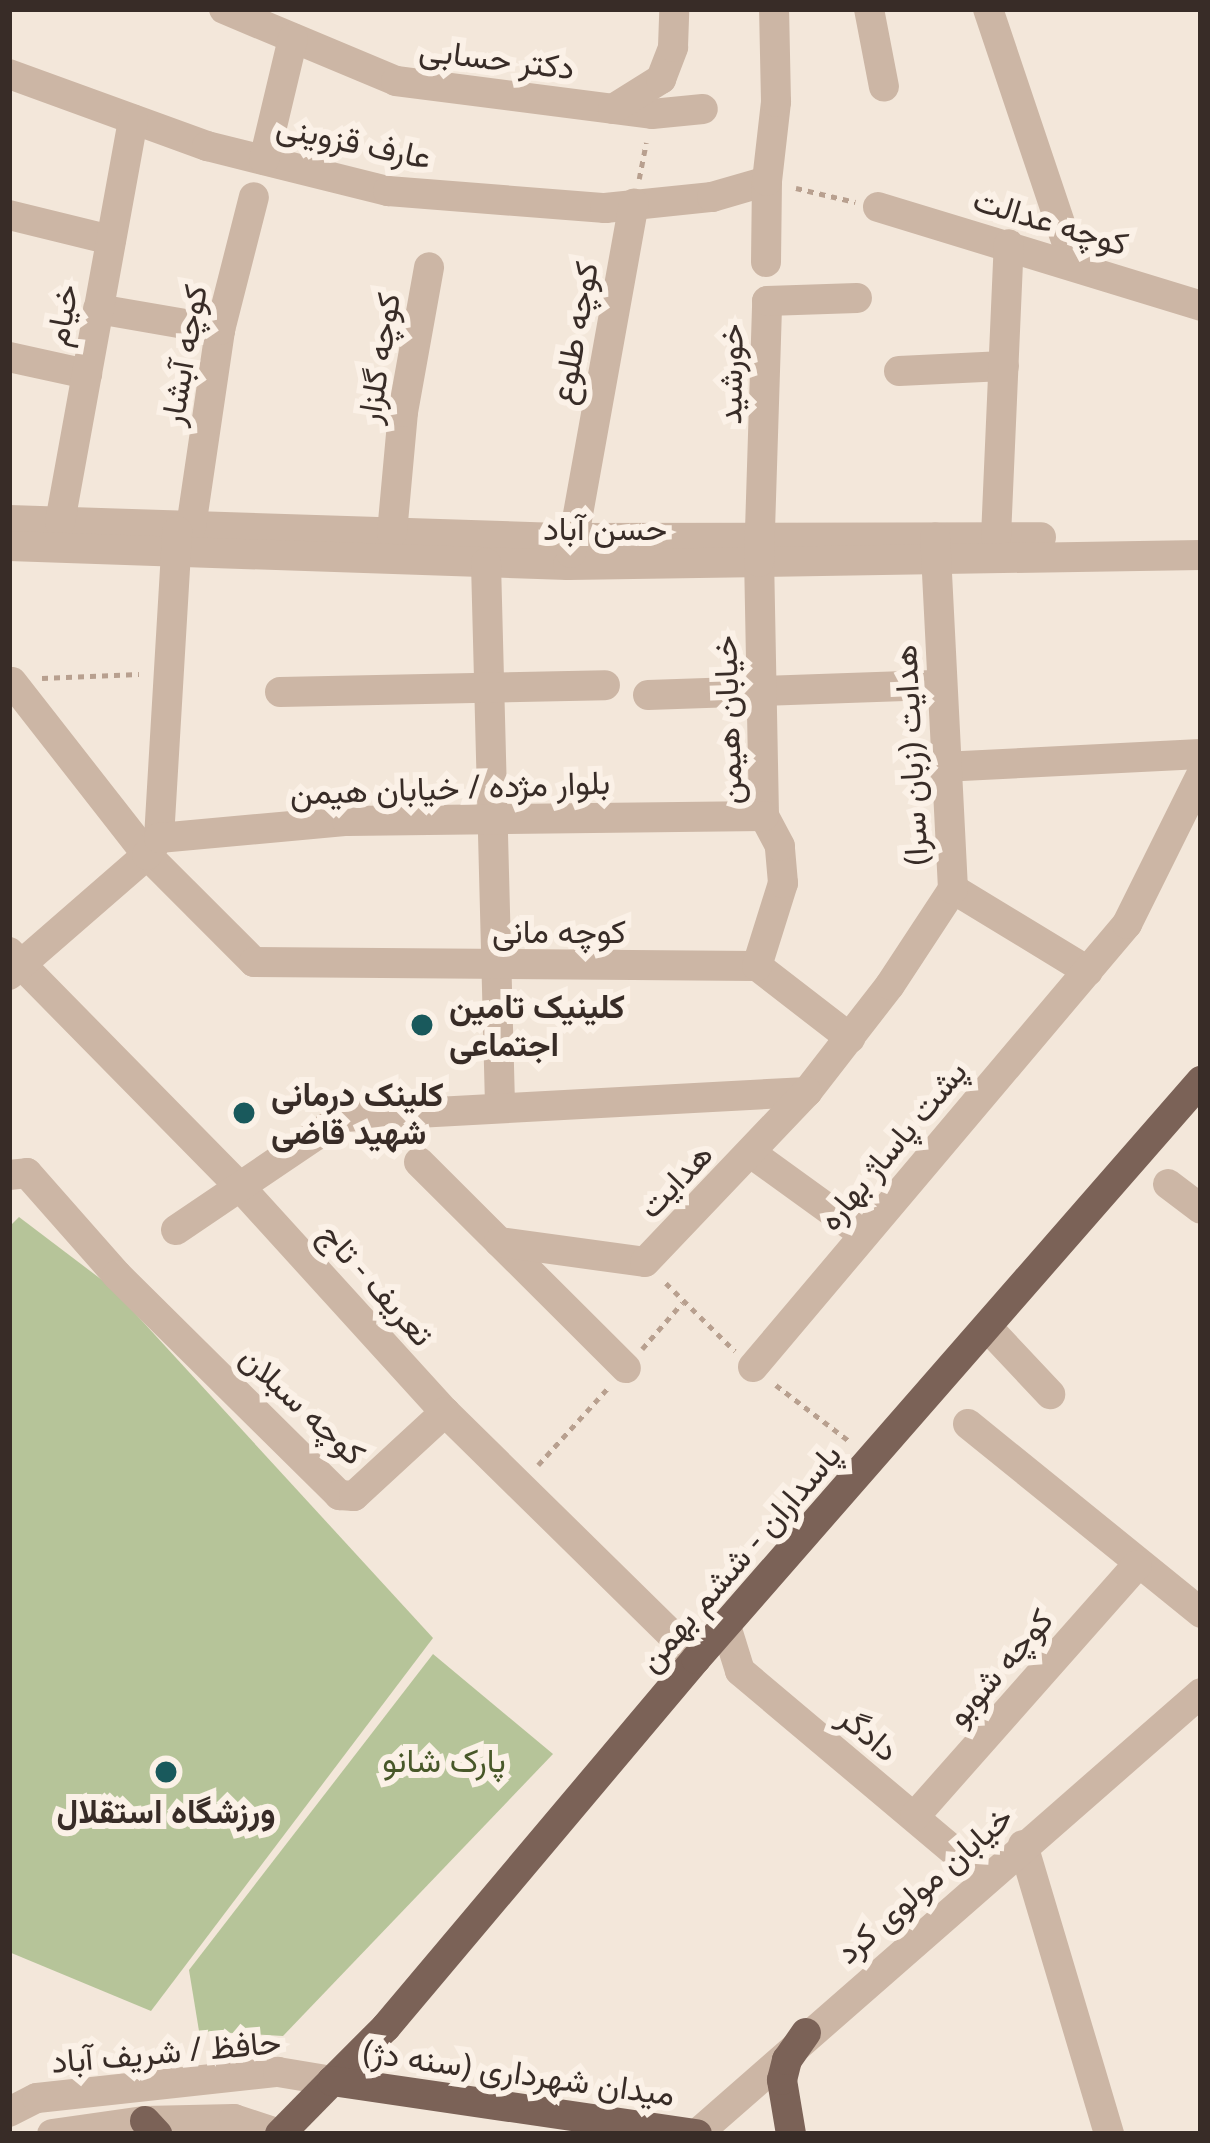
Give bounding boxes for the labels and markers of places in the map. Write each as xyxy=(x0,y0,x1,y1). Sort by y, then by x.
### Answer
place label: کلینیک تامین اجتماعی xyxy=(449,986,625,1064)
marker: کلینیک تامین اجتماعی xyxy=(406,1009,438,1041)
place label: کلینک درمانی شهید قاضی xyxy=(271,1074,444,1152)
marker: کلینک درمانی شهید قاضی xyxy=(228,1097,260,1129)
marker: ورزشگاه استقلال xyxy=(153,1759,179,1785)
place label: ورزشگاه استقلال xyxy=(56,1791,276,1831)

